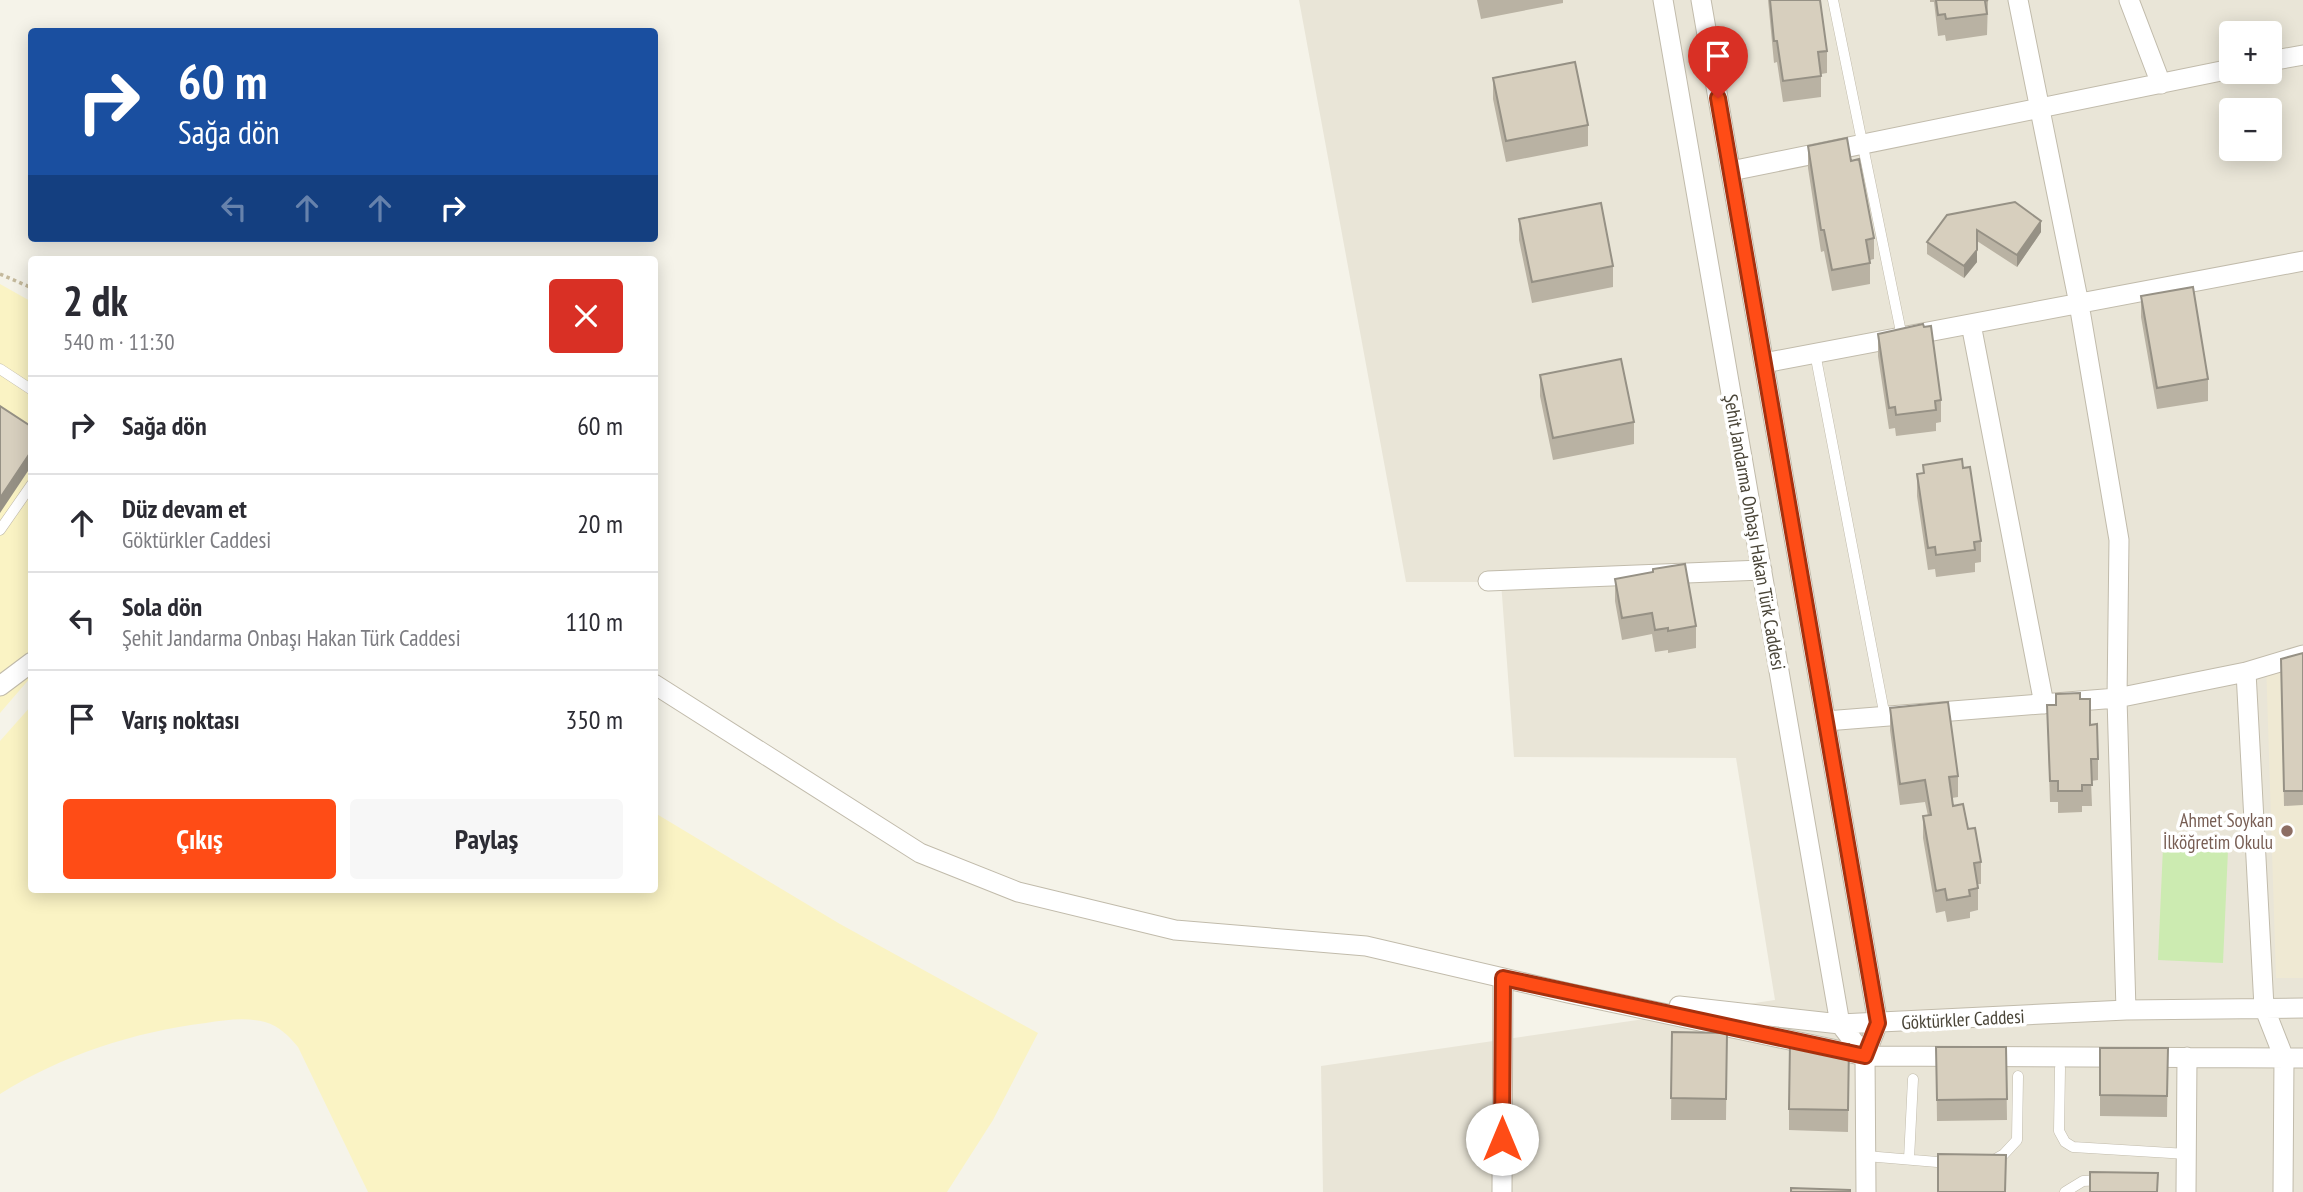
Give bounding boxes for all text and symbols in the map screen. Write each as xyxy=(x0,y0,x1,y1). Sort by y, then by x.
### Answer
map controls xyxy=(2219,21,2282,161)
button: + xyxy=(2219,21,2282,84)
pin xyxy=(1688,26,1748,98)
icon: arrive xyxy=(1699,37,1737,75)
text: 60 m xyxy=(178,49,267,113)
icon: right xyxy=(63,56,154,147)
button: − xyxy=(2219,98,2282,161)
text: Sağa dön xyxy=(178,111,280,153)
icon: left xyxy=(215,189,253,227)
icon: ahead xyxy=(288,189,326,227)
icon: ahead xyxy=(361,189,399,227)
icon: right xyxy=(434,189,472,227)
text: 2 dk xyxy=(63,273,128,328)
button: close xyxy=(549,279,623,353)
text: 540 m · 11:30 xyxy=(63,327,175,356)
street label: Şehit Jandarma Onbaşı Hakan Türk Caddesi xyxy=(1719,392,1791,672)
icon: right xyxy=(63,406,101,444)
text: Sağa dön xyxy=(122,409,207,442)
text: 60 m xyxy=(577,409,623,442)
text: Düz devam et xyxy=(122,492,247,525)
icon: ahead xyxy=(63,504,101,542)
text: 20 m xyxy=(577,507,623,540)
text: Göktürkler Caddesi xyxy=(122,525,271,554)
text: Sola dön xyxy=(122,590,202,623)
icon: left xyxy=(63,602,101,640)
text: 110 m xyxy=(565,605,623,638)
text: Şehit Jandarma Onbaşı Hakan Türk Caddesi xyxy=(122,623,461,652)
icon: arrive xyxy=(63,700,101,738)
text: Varış noktası xyxy=(122,703,240,736)
text: 350 m xyxy=(565,703,623,736)
button: Çıkış xyxy=(63,799,336,879)
button: Paylaş xyxy=(350,799,623,879)
place label: Ahmet Soykan İlköğretim Okulu xyxy=(2163,808,2273,854)
marker: Ahmet Soykan İlköğretim Okulu xyxy=(2279,823,2295,839)
street label: Göktürkler Caddesi xyxy=(1901,1004,2025,1034)
position arrow xyxy=(1465,1102,1539,1176)

